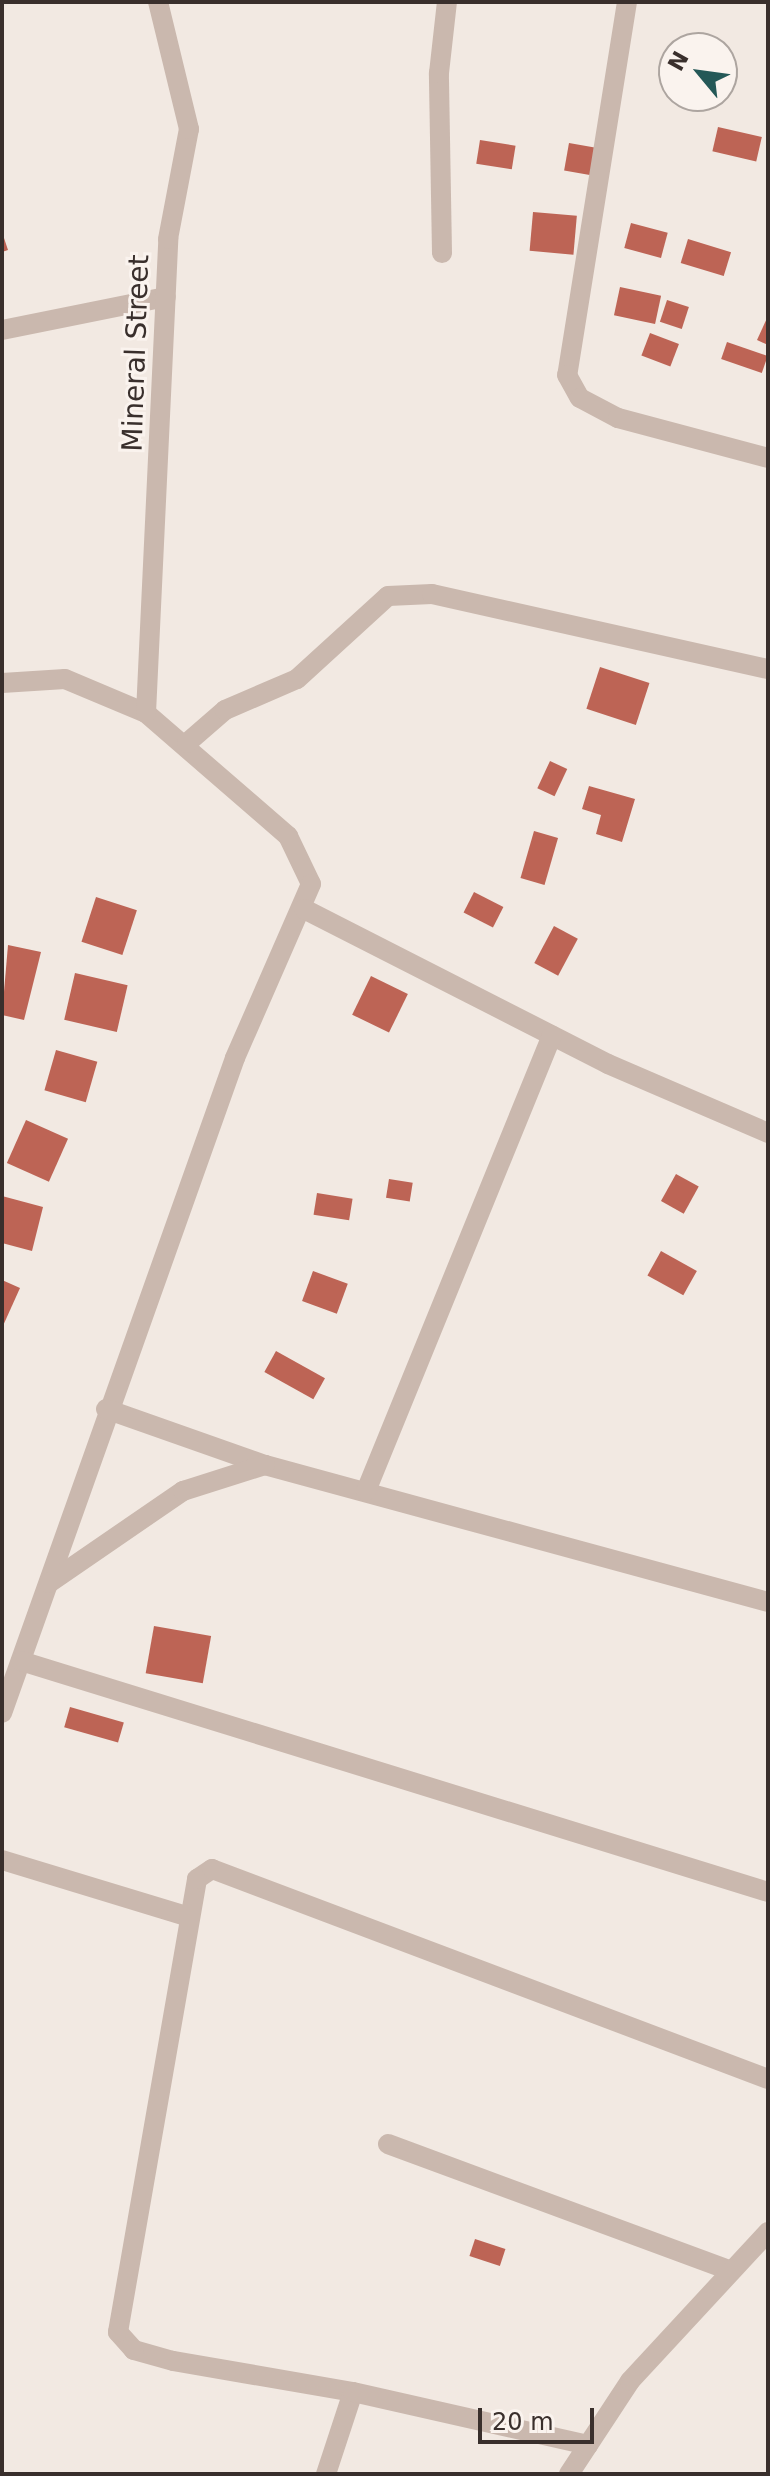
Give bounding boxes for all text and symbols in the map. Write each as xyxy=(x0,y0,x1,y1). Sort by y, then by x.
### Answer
north arrow xyxy=(658,32,738,112)
text: N xyxy=(663,47,694,75)
street label: Mineral Street xyxy=(116,254,156,452)
scale bar xyxy=(482,2392,598,2442)
text: 20 m xyxy=(492,2408,554,2436)

